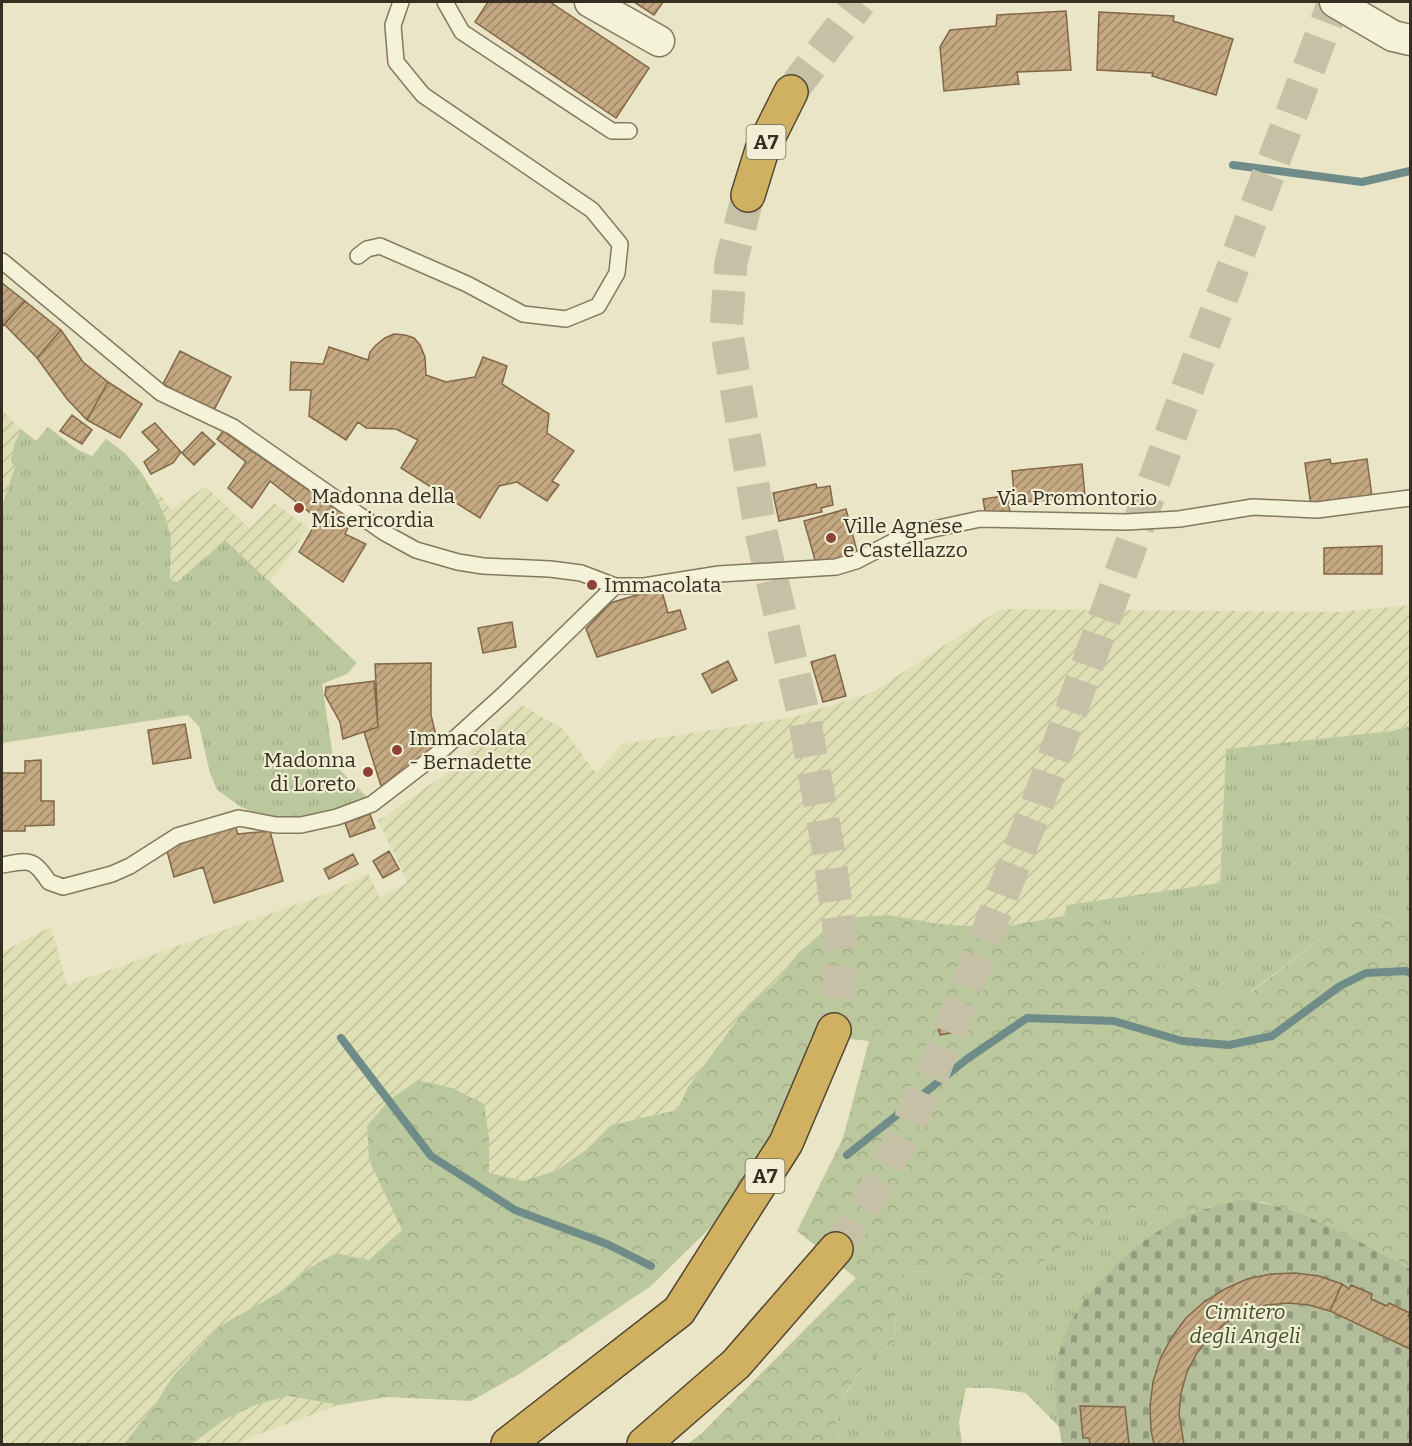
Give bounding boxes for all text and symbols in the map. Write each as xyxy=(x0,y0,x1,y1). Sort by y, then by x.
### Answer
road number: A7 xyxy=(746,125,786,159)
place label: Madonna della Misericordia xyxy=(311,483,455,533)
street label: Via Promontorio xyxy=(997,485,1157,511)
marker: Madonna della Misericordia xyxy=(292,501,306,515)
place label: Ville Agnese e Castellazzo xyxy=(843,513,968,563)
marker: Ville Agnese e Castellazzo xyxy=(824,531,838,545)
place label: Immacolata xyxy=(604,572,722,598)
marker: Immacolata xyxy=(585,578,599,592)
place label: Immacolata - Bernadette xyxy=(409,725,532,775)
marker: Immacolata - Bernadette xyxy=(390,743,404,757)
place label: Madonna di Loreto xyxy=(264,747,357,797)
marker: Madonna di Loreto xyxy=(361,765,375,779)
road number: A7 xyxy=(746,1159,784,1193)
park label: Cimitero degli Angeli xyxy=(1189,1299,1301,1349)

